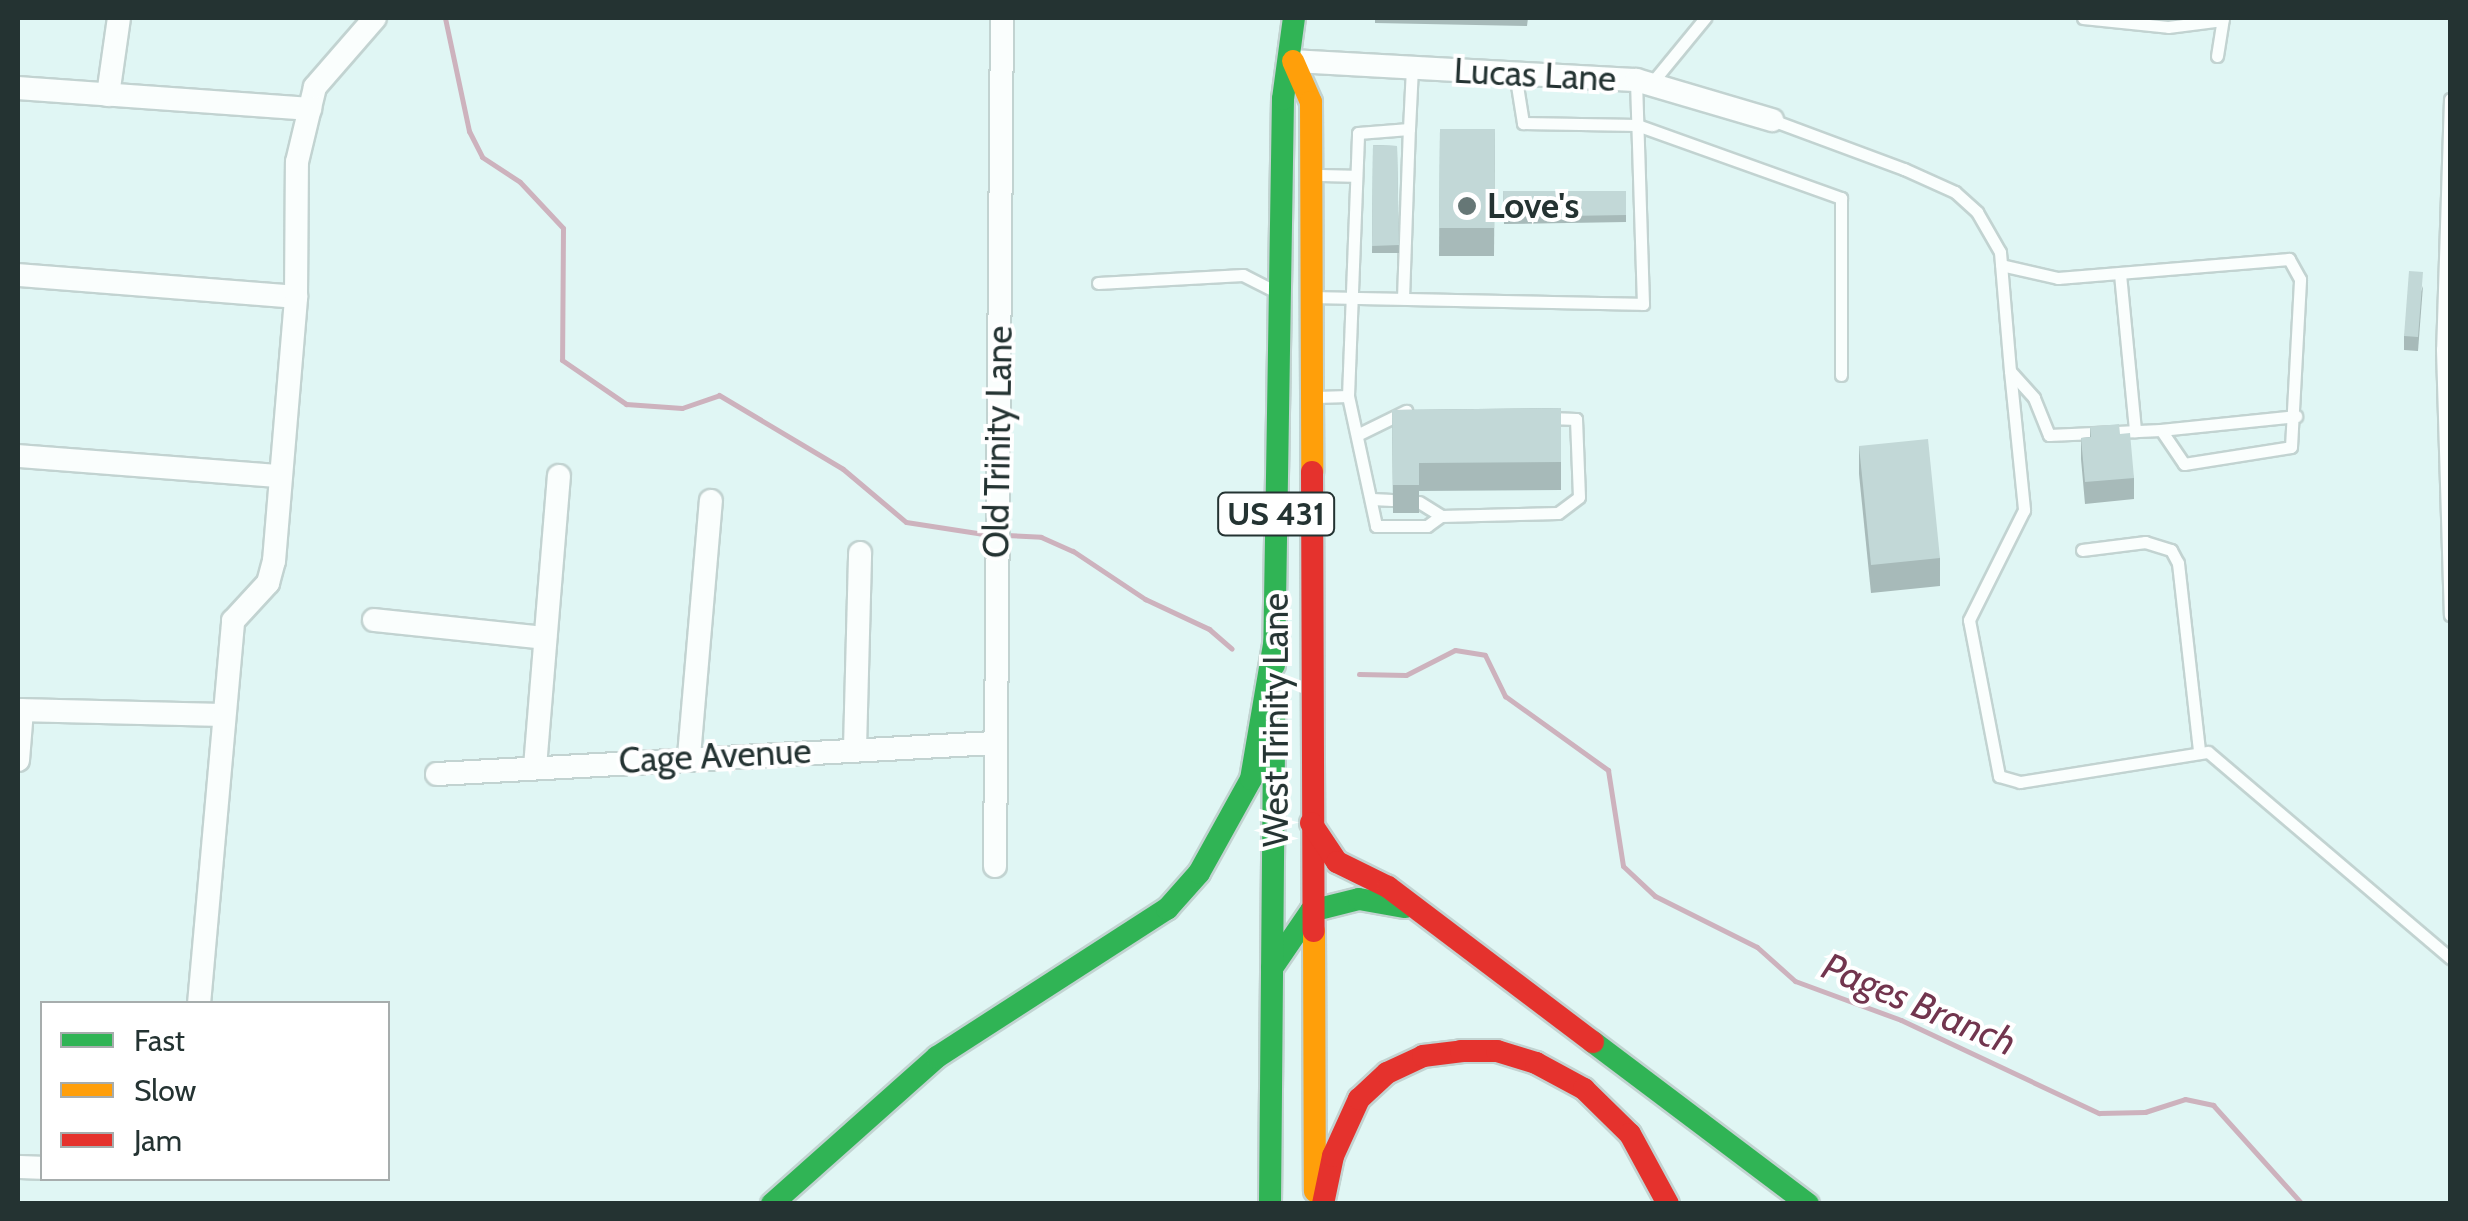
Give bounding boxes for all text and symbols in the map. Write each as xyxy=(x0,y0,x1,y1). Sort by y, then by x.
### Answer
street label: Lucas Lane xyxy=(1453,50,1617,100)
place label: Love's xyxy=(1487,185,1579,227)
marker: Love's xyxy=(1456,195,1478,217)
street label: Old Trinity Lane xyxy=(975,325,1021,559)
road number: US 431 xyxy=(1216,487,1336,541)
street label: West Trinity Lane xyxy=(1255,593,1297,847)
street label: Cage Avenue xyxy=(618,730,812,782)
water label: Pages Branch xyxy=(1815,943,2023,1065)
legend xyxy=(40,1001,390,1181)
text: Fast xyxy=(134,1022,185,1059)
text: Slow xyxy=(134,1072,196,1109)
text: Jam xyxy=(134,1122,182,1159)

